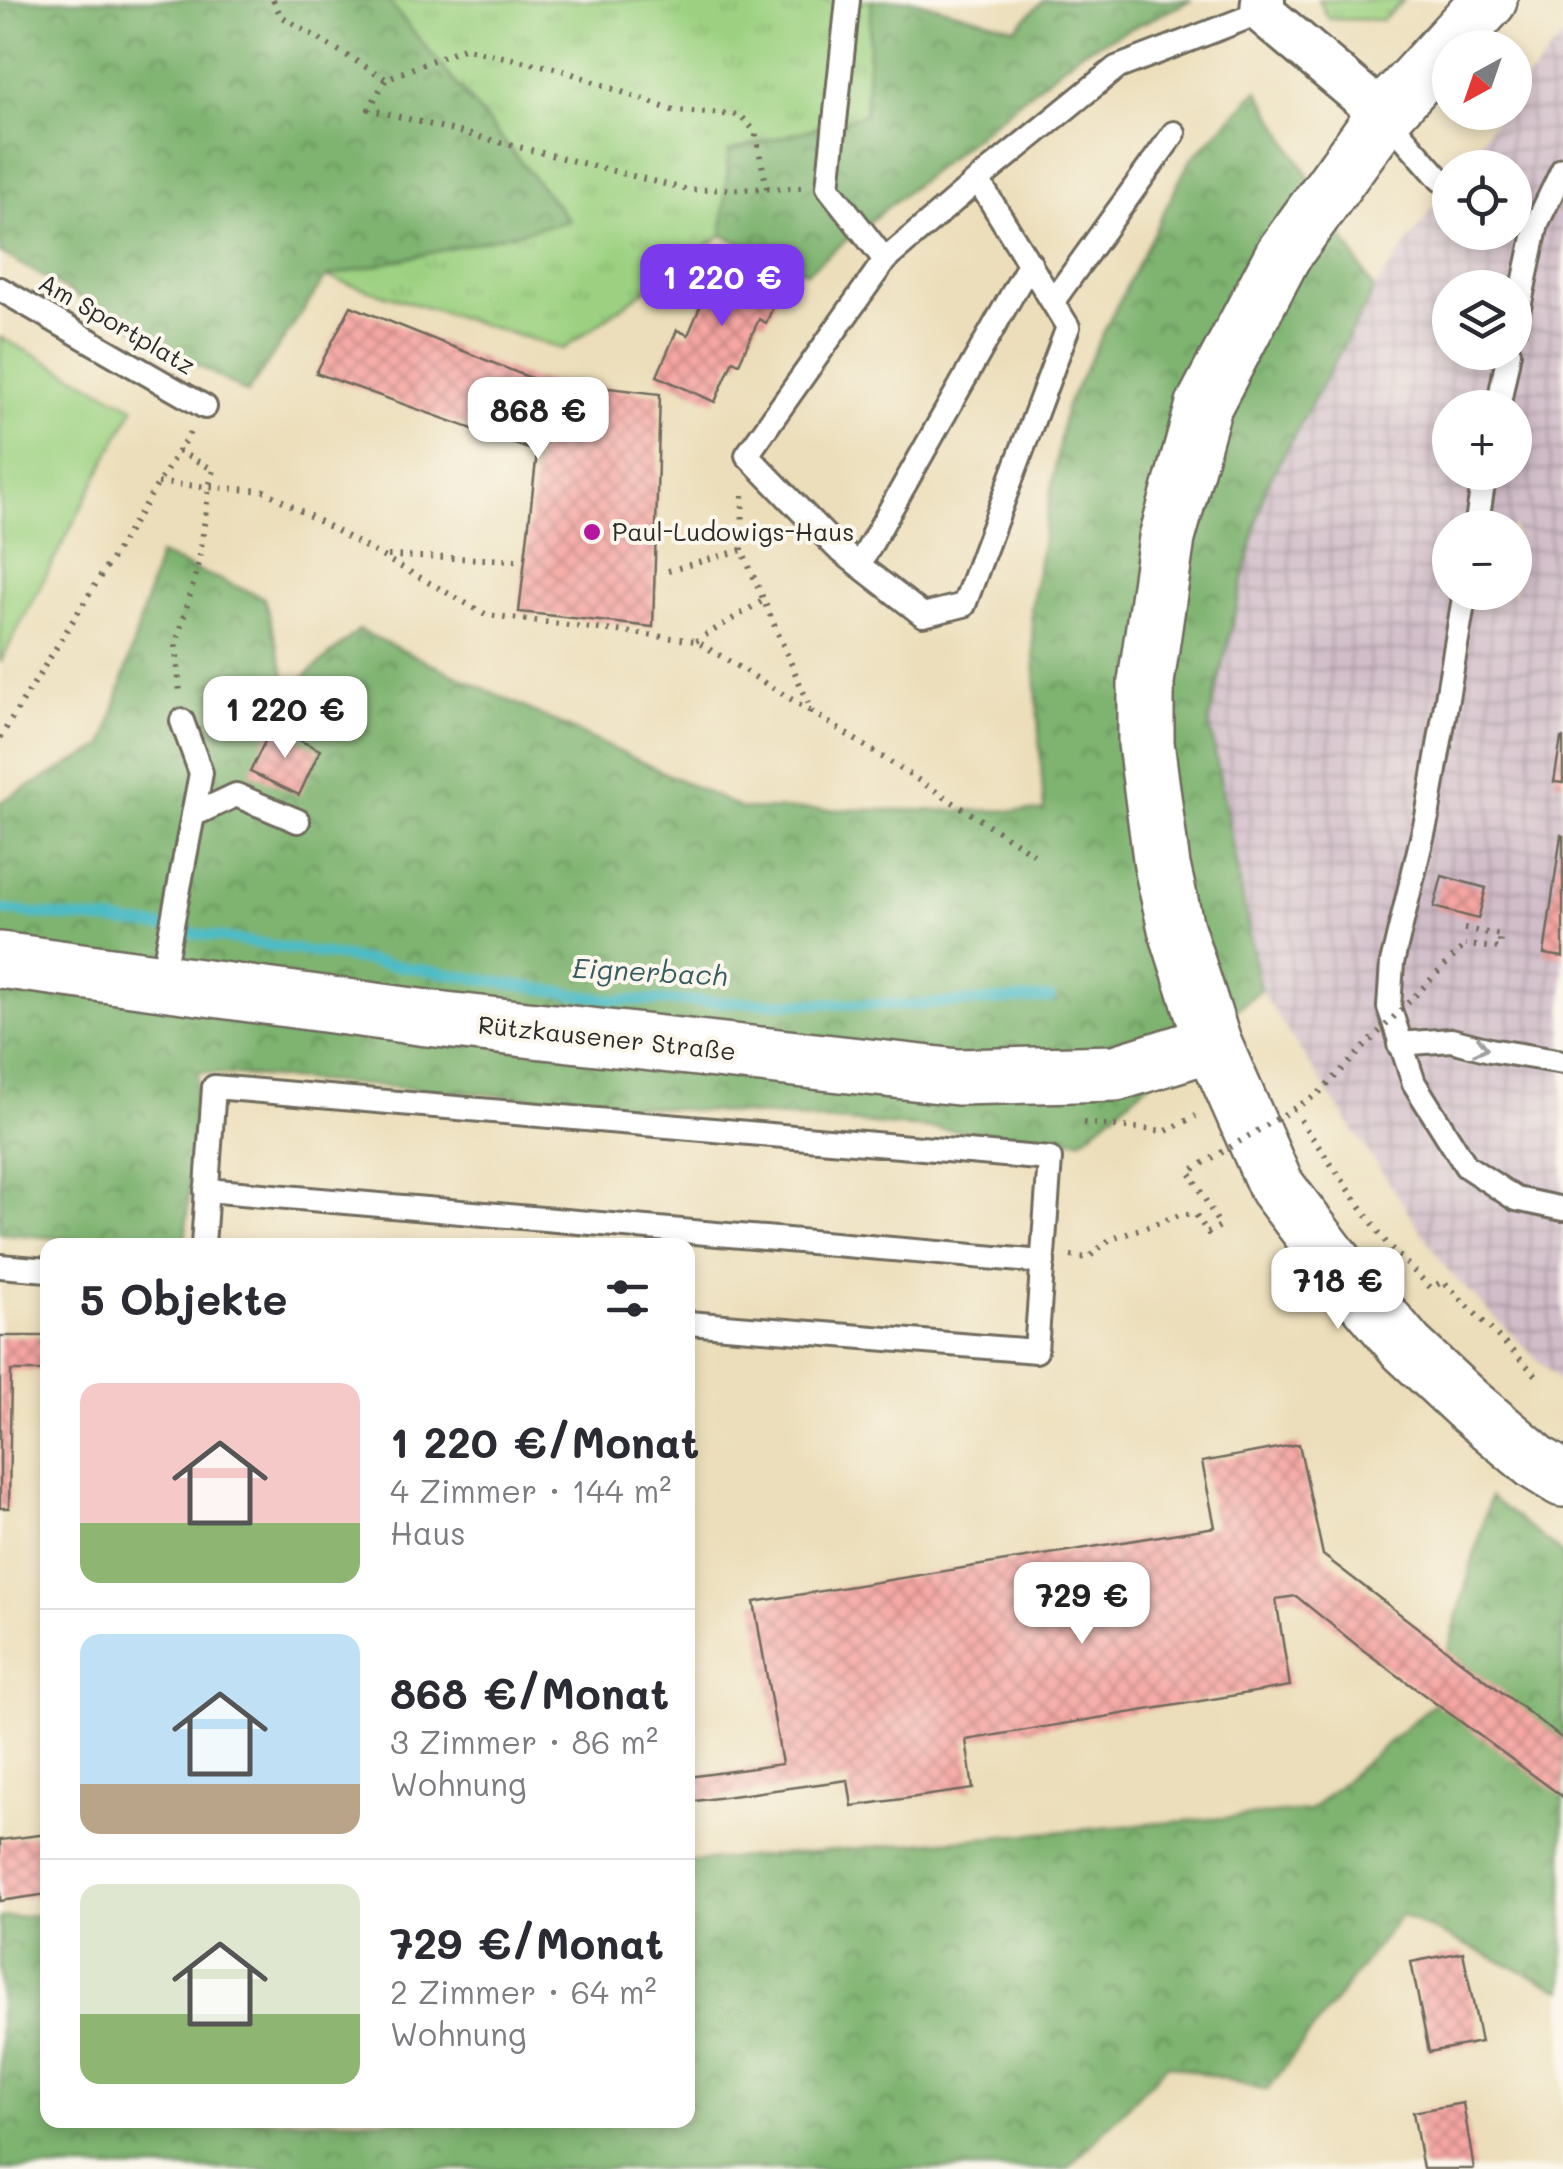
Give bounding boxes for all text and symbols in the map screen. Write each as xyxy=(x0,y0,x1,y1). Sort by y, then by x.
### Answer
north arrow xyxy=(1432,30,1532,130)
map controls xyxy=(1432,30,1532,610)
button: locate xyxy=(1432,150,1532,250)
pin: 1 220 € xyxy=(630,244,814,329)
text: 1 220 € xyxy=(662,255,782,297)
street label: Am Sportplatz xyxy=(34,265,201,381)
button: layers xyxy=(1432,270,1532,370)
pin: 868 € xyxy=(468,377,608,462)
text: 868 € xyxy=(490,388,586,430)
button: + xyxy=(1432,390,1532,490)
button: − xyxy=(1432,510,1532,610)
place label: Paul-Ludowigs-Haus xyxy=(612,515,854,547)
marker: Paul-Ludowigs-Haus xyxy=(581,521,603,543)
pin: 1 220 € xyxy=(193,676,377,761)
text: 1 220 € xyxy=(225,687,345,729)
water label: Eignerbach xyxy=(572,949,729,993)
street label: Rützkausener Straße xyxy=(477,1008,738,1066)
one-way arrow xyxy=(1472,1035,1489,1056)
pin: 718 € xyxy=(1268,1247,1408,1332)
text: 718 € xyxy=(1293,1258,1383,1300)
text: 5 Objekte xyxy=(80,1271,288,1326)
icon: filters xyxy=(600,1271,655,1326)
text: 1 220 €/Monat xyxy=(390,1414,699,1469)
icon: home xyxy=(160,1423,280,1543)
text: 4 Zimmer · 144 m² xyxy=(390,1469,671,1511)
text: Haus xyxy=(390,1511,466,1553)
pin: 729 € xyxy=(1012,1562,1152,1647)
text: 729 € xyxy=(1036,1573,1128,1615)
text: 868 €/Monat xyxy=(390,1665,669,1720)
icon: home xyxy=(160,1674,280,1794)
text: 3 Zimmer · 86 m² xyxy=(390,1720,658,1762)
text: Wohnung xyxy=(390,1762,527,1804)
text: 729 €/Monat xyxy=(390,1915,664,1970)
icon: home xyxy=(160,1924,280,2044)
text: 2 Zimmer · 64 m² xyxy=(390,1970,657,2012)
text: Wohnung xyxy=(390,2012,527,2054)

